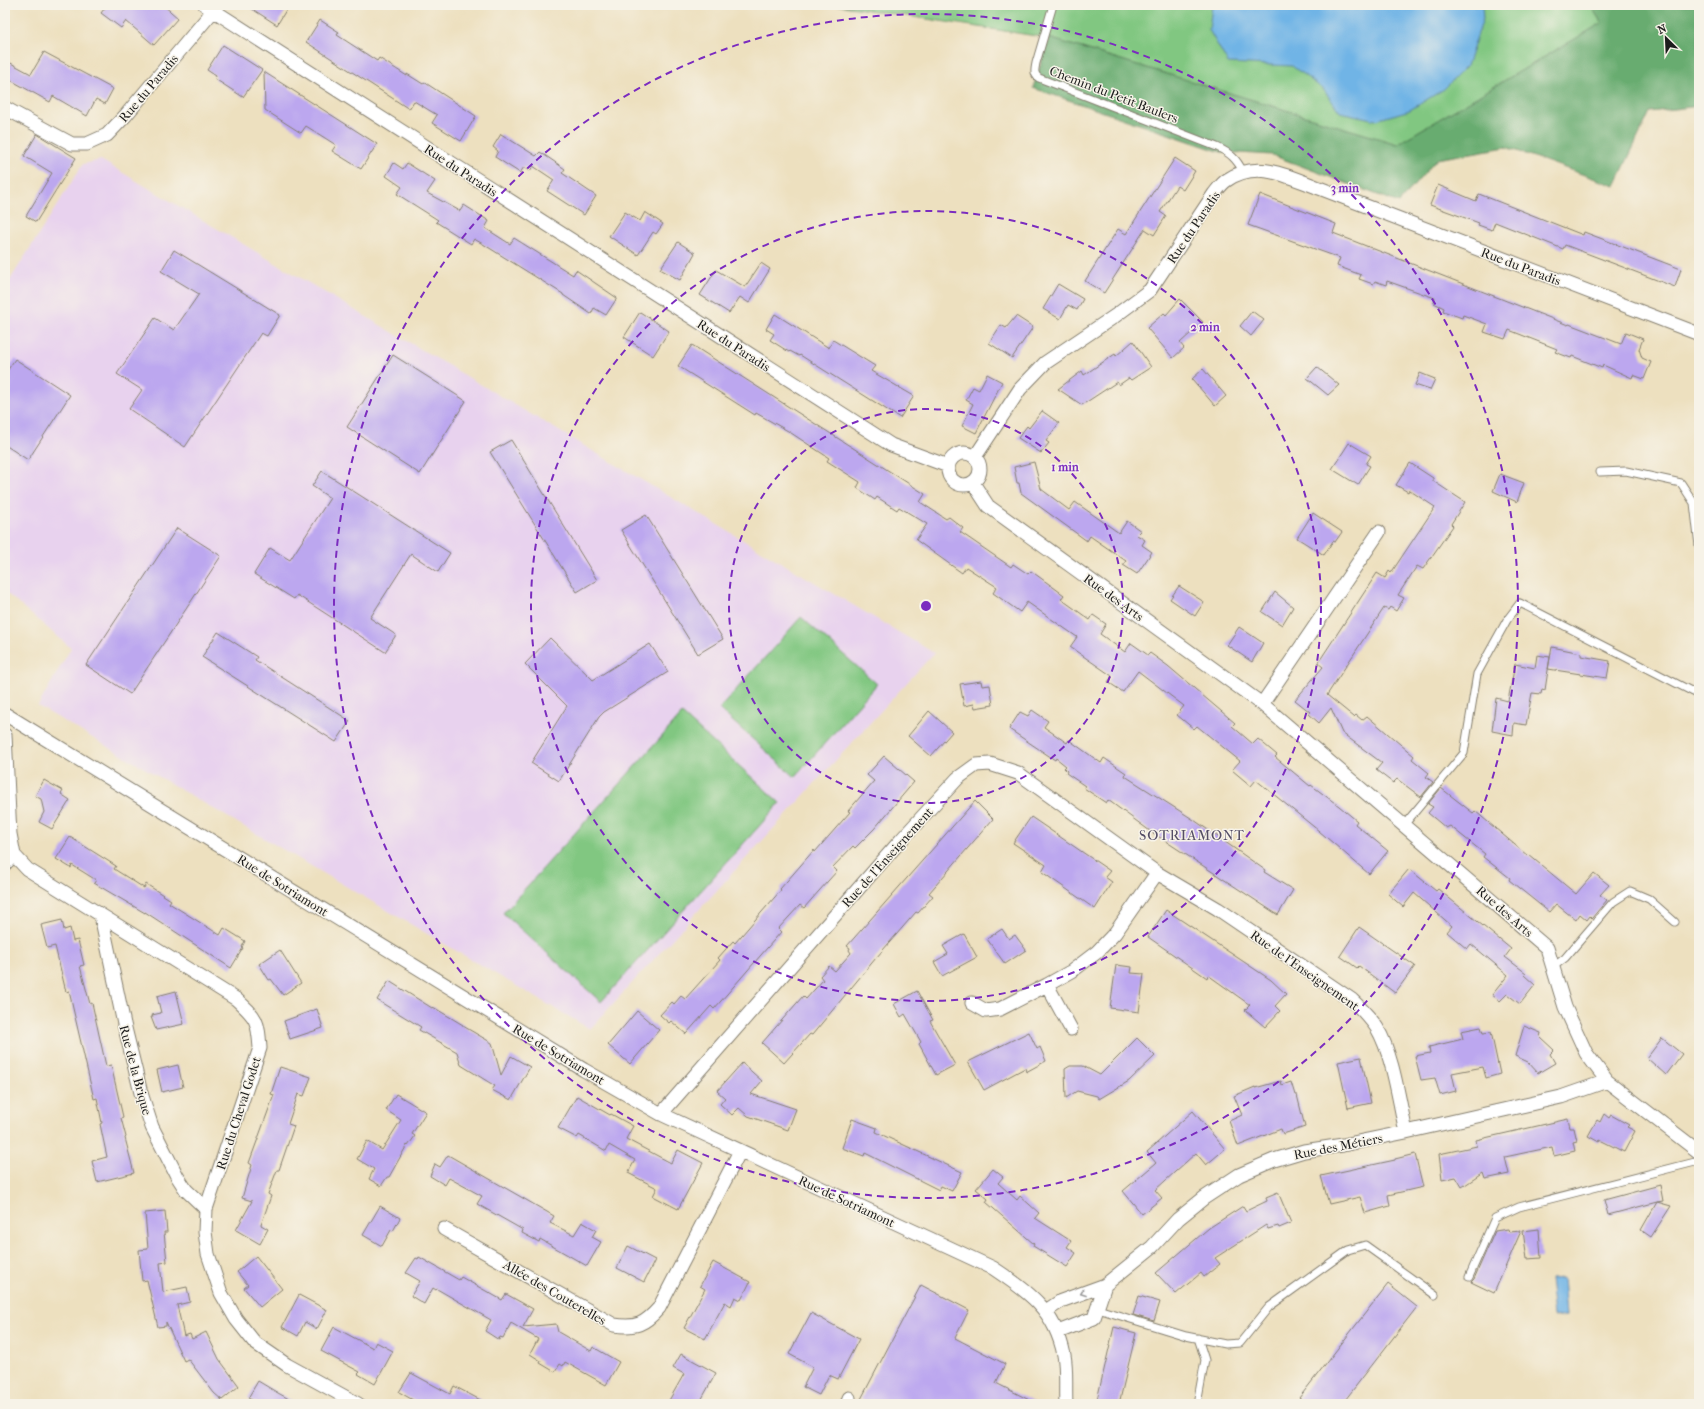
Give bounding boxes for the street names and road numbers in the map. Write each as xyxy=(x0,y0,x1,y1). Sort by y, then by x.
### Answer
street label: Rue du Paradis xyxy=(116,51,181,125)
street label: Chemin du Petit Baulers xyxy=(1047,63,1180,126)
street label: Rue du Paradis xyxy=(421,141,500,200)
street label: Rue du Paradis xyxy=(1164,188,1223,266)
street label: Rue du Paradis xyxy=(1479,244,1563,289)
street label: Rue du Paradis xyxy=(694,316,773,375)
street label: Rue des Arts xyxy=(1081,571,1147,624)
street label: Rue de l'Enseignement xyxy=(839,804,936,910)
street label: Rue de Sotriamont xyxy=(234,851,331,920)
street label: Rue des Arts xyxy=(1473,883,1536,940)
street label: Rue de l'Enseignement xyxy=(1248,927,1362,1014)
street label: Rue de Sotriamont xyxy=(510,1021,608,1088)
street label: Rue de la Brique xyxy=(116,1023,155,1117)
street label: Rue du Cheval Godet xyxy=(213,1054,264,1172)
street label: Rue des Métiers xyxy=(1292,1130,1384,1162)
street label: Rue de Sotriamont xyxy=(796,1173,898,1231)
street label: Allée des Couterelles xyxy=(500,1256,609,1328)

